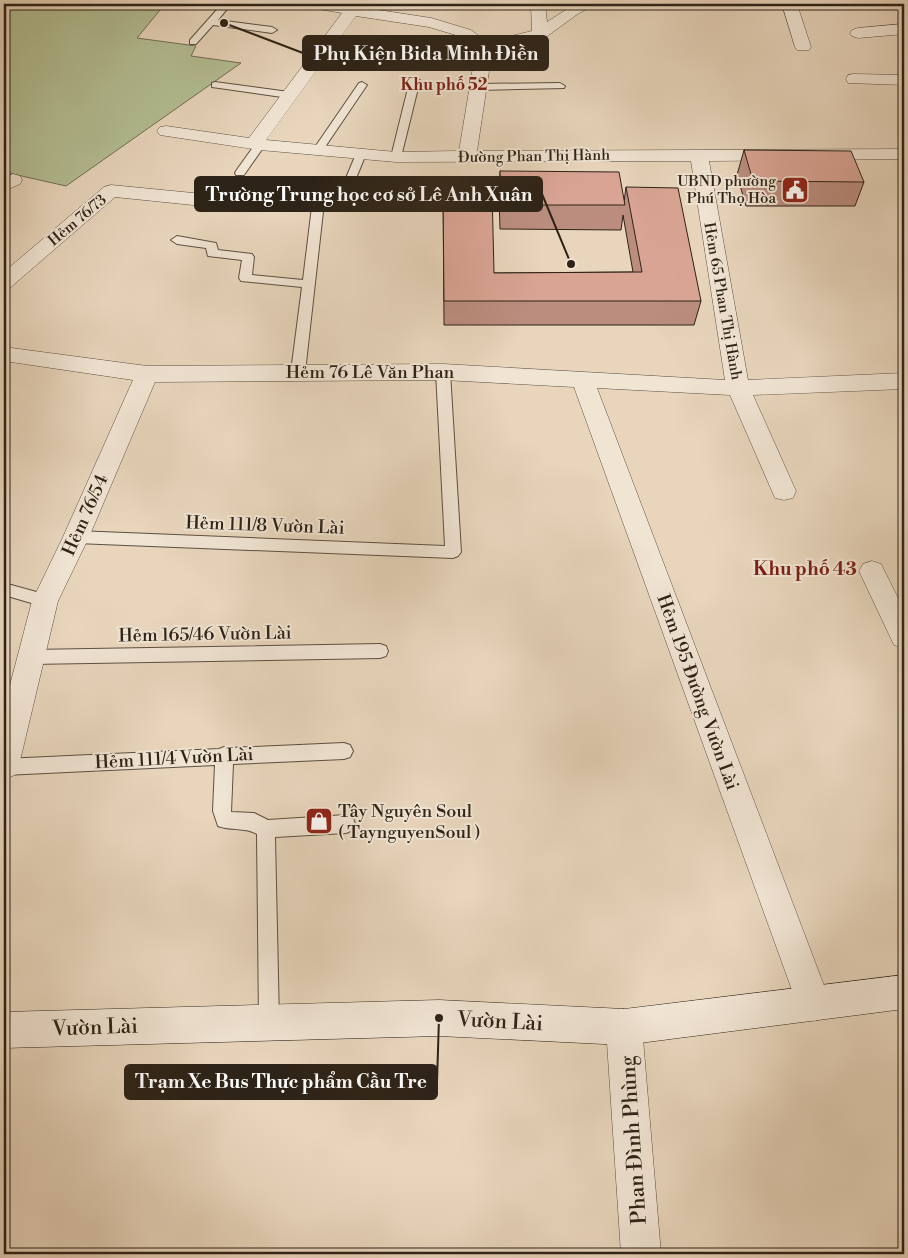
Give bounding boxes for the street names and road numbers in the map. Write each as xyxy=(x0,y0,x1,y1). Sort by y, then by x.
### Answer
street label: Đường Phan Thị Hành xyxy=(458,146,610,167)
street label: Hẻm 76/73 xyxy=(44,190,110,250)
street label: Hẻm 65 Phan Thị Hành xyxy=(699,221,746,381)
street label: Hẻm 76 Lê Văn Phan xyxy=(286,361,455,384)
street label: Hẻm 76/54 xyxy=(57,471,114,560)
street label: Hẻm 111/8 Vườn Lài xyxy=(185,511,345,540)
street label: Hẻm 195 Đường Vườn Lài xyxy=(651,591,744,793)
street label: Hẻm 165/46 Vườn Lài xyxy=(118,621,292,648)
street label: Hẻm 111/4 Vườn Lài xyxy=(94,743,254,774)
street label: Vườn Lài xyxy=(455,1007,544,1037)
street label: Vườn Lài xyxy=(51,1014,139,1043)
street label: Phan Đình Phùng xyxy=(615,1055,653,1225)

